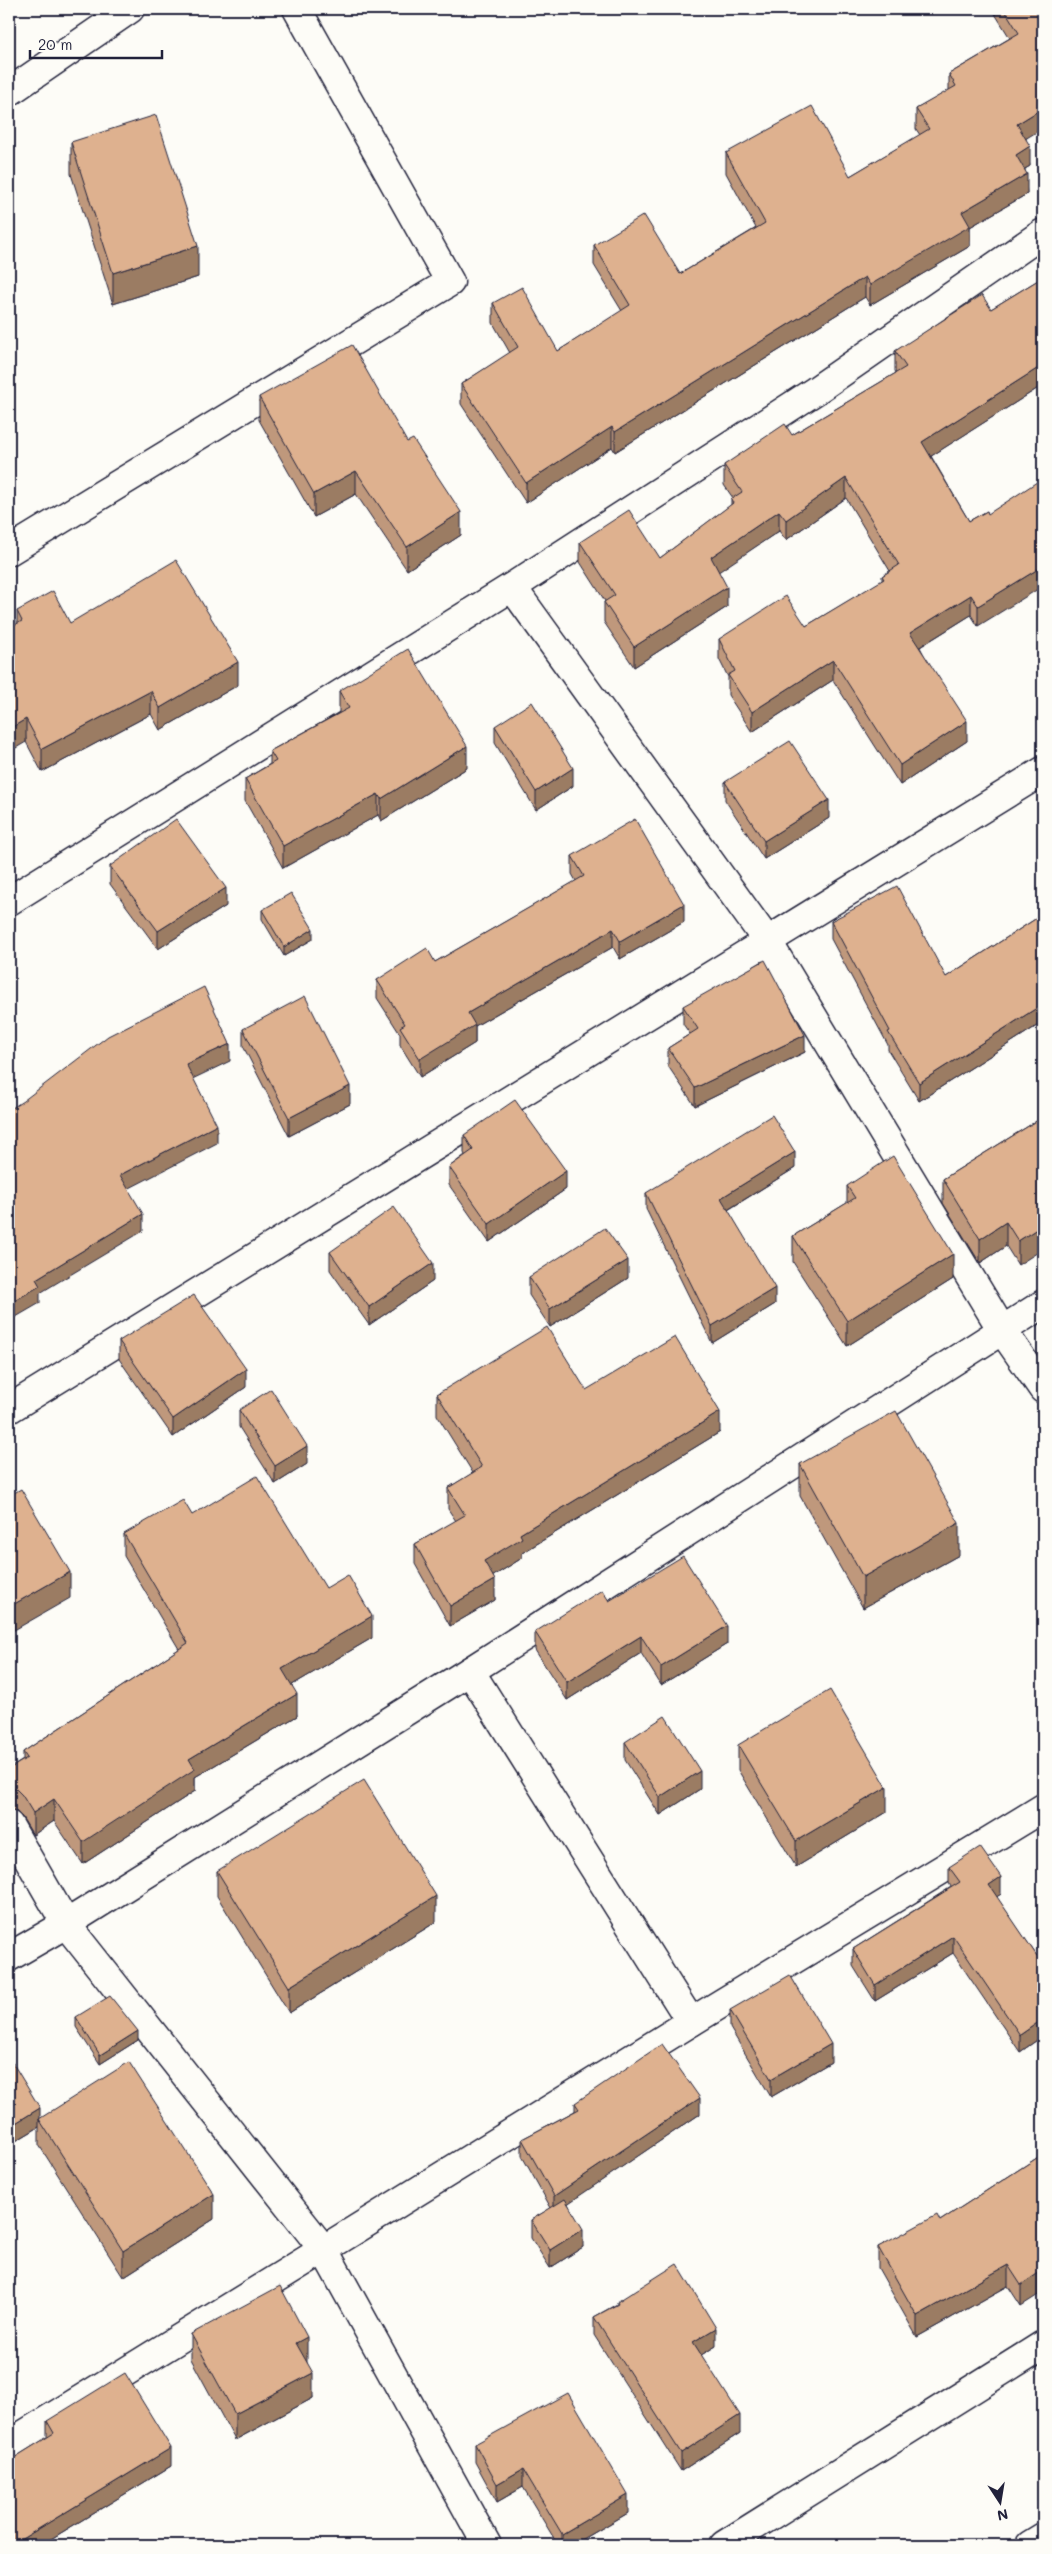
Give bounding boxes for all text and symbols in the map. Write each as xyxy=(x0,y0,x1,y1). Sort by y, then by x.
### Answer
scale bar xyxy=(30,28,162,60)
text: 20 m xyxy=(38,34,72,54)
north arrow xyxy=(974,2476,1024,2526)
text: N xyxy=(996,2505,1010,2526)

